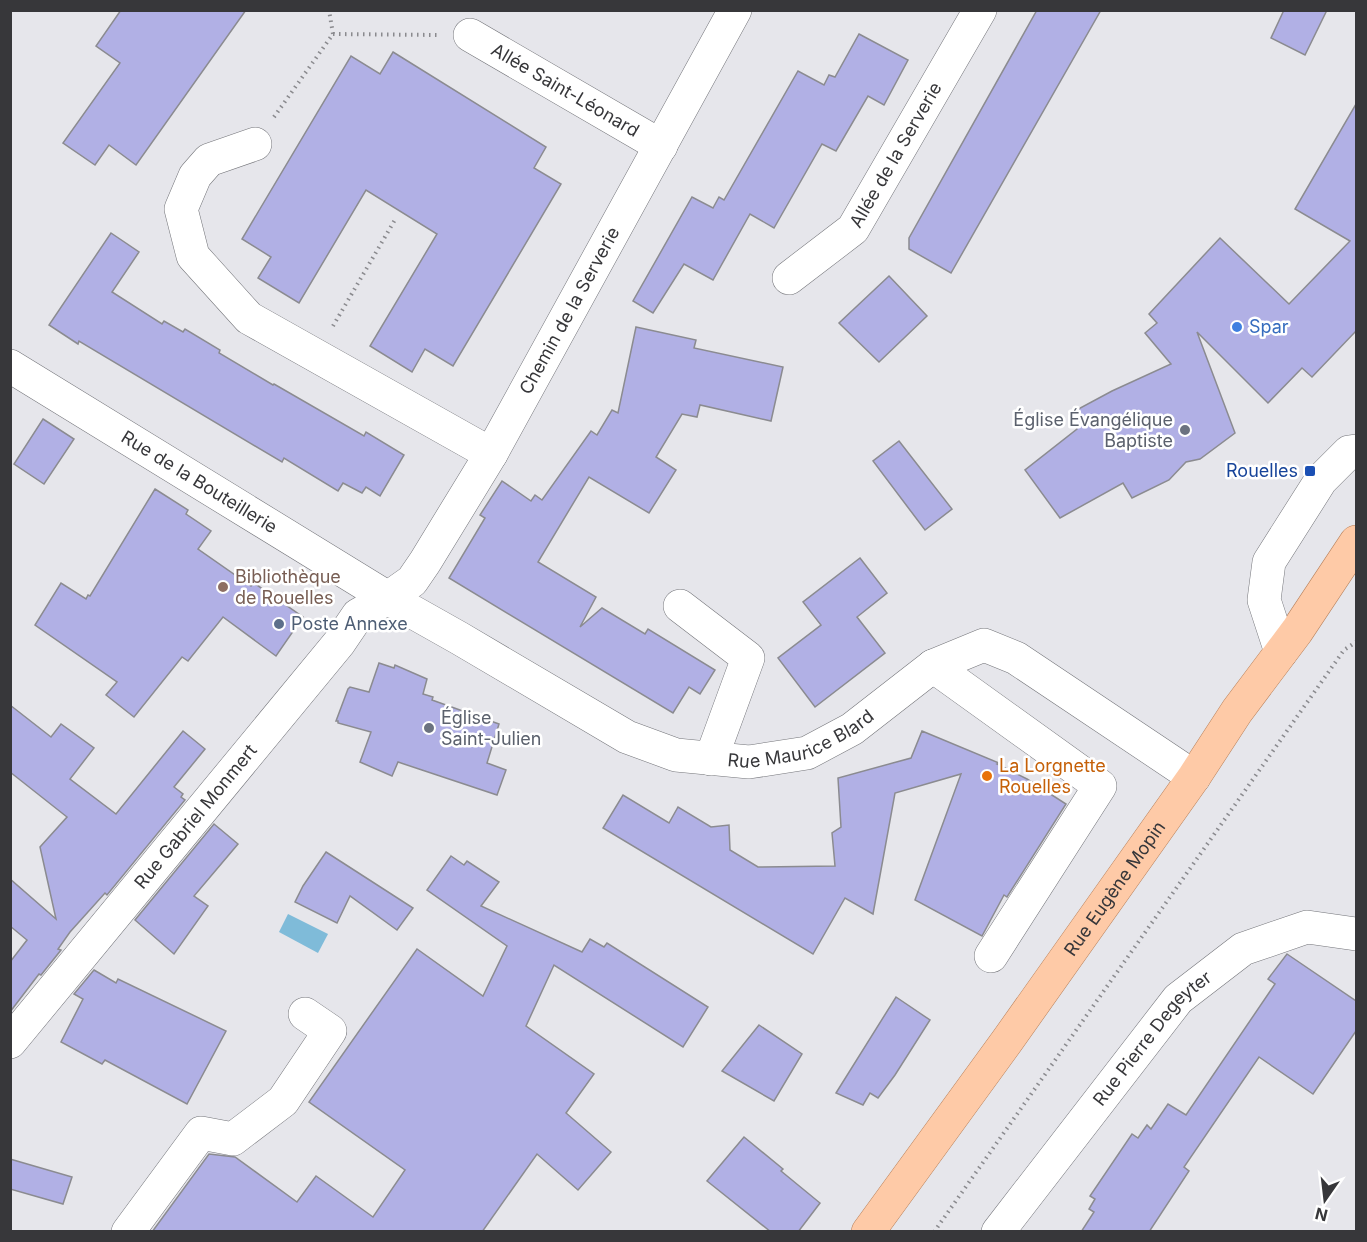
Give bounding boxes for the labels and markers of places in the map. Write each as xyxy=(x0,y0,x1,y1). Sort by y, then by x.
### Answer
place label: Spar xyxy=(1249,316,1289,337)
marker: Spar xyxy=(1230,320,1244,334)
place label: Église Évangélique Baptiste xyxy=(1013,408,1173,451)
marker: Église Évangélique Baptiste xyxy=(1178,423,1192,437)
place label: Rouelles xyxy=(1226,460,1298,481)
marker: Rouelles xyxy=(1303,464,1317,478)
place label: Bibliothèque de Rouelles xyxy=(235,566,341,608)
marker: Bibliothèque de Rouelles xyxy=(216,580,230,594)
place label: Poste Annexe xyxy=(291,613,408,634)
marker: Poste Annexe xyxy=(272,617,286,631)
place label: Église Saint-Julien xyxy=(441,706,541,749)
marker: Église Saint-Julien xyxy=(422,721,436,735)
place label: La Lorgnette Rouelles xyxy=(999,755,1106,797)
marker: La Lorgnette Rouelles xyxy=(980,769,994,783)

